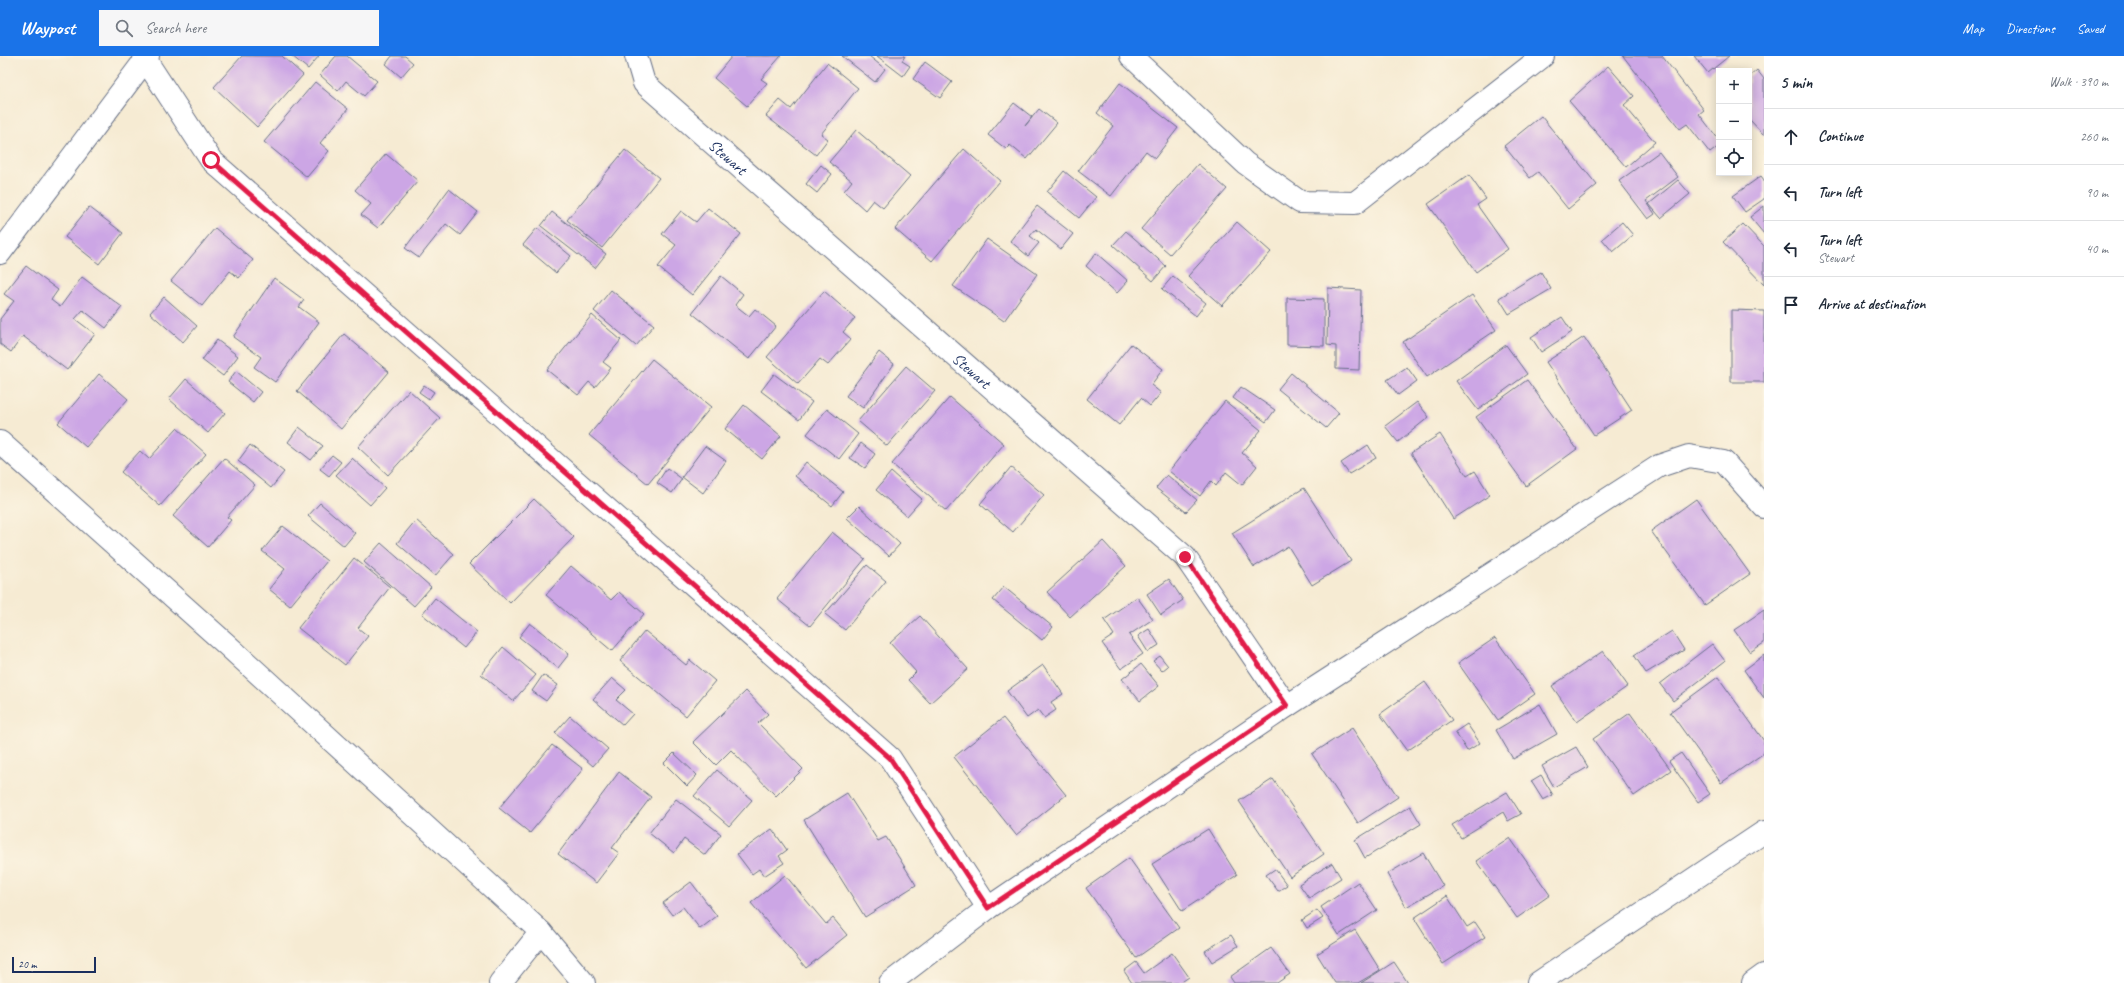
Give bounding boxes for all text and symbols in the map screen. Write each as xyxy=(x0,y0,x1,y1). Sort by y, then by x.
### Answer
search box xyxy=(99,10,379,46)
text: Waypost xyxy=(20,16,75,40)
icon: search xyxy=(113,17,135,39)
text: Search here xyxy=(145,19,206,38)
text: Map xyxy=(1963,20,1984,37)
text: Directions xyxy=(2006,20,2055,37)
text: Saved xyxy=(2077,20,2104,37)
map controls xyxy=(1716,68,1752,176)
button: + xyxy=(1716,68,1752,104)
text: 5 min xyxy=(1780,72,1812,93)
text: Walk · 390 m xyxy=(2049,74,2108,90)
button: − xyxy=(1716,104,1752,140)
icon: ahead xyxy=(1780,126,1802,148)
text: Continue xyxy=(1818,127,1863,146)
text: 260 m xyxy=(2080,129,2108,145)
street label: Stewart xyxy=(704,135,752,181)
button: locate xyxy=(1716,140,1752,176)
route start xyxy=(202,151,220,169)
icon: left xyxy=(1780,182,1802,204)
text: Turn left xyxy=(1818,183,1861,202)
text: 90 m xyxy=(2086,185,2108,201)
text: Turn left xyxy=(1818,231,1861,250)
icon: left xyxy=(1780,238,1802,260)
text: 40 m xyxy=(2086,241,2108,257)
text: Stewart xyxy=(1818,250,1854,266)
icon: arrive xyxy=(1780,294,1802,316)
text: Arrive at destination xyxy=(1818,295,1925,314)
street label: Stewart xyxy=(948,349,996,394)
route end xyxy=(1176,548,1194,566)
scale bar xyxy=(12,955,96,974)
text: 20 m xyxy=(18,957,37,971)

